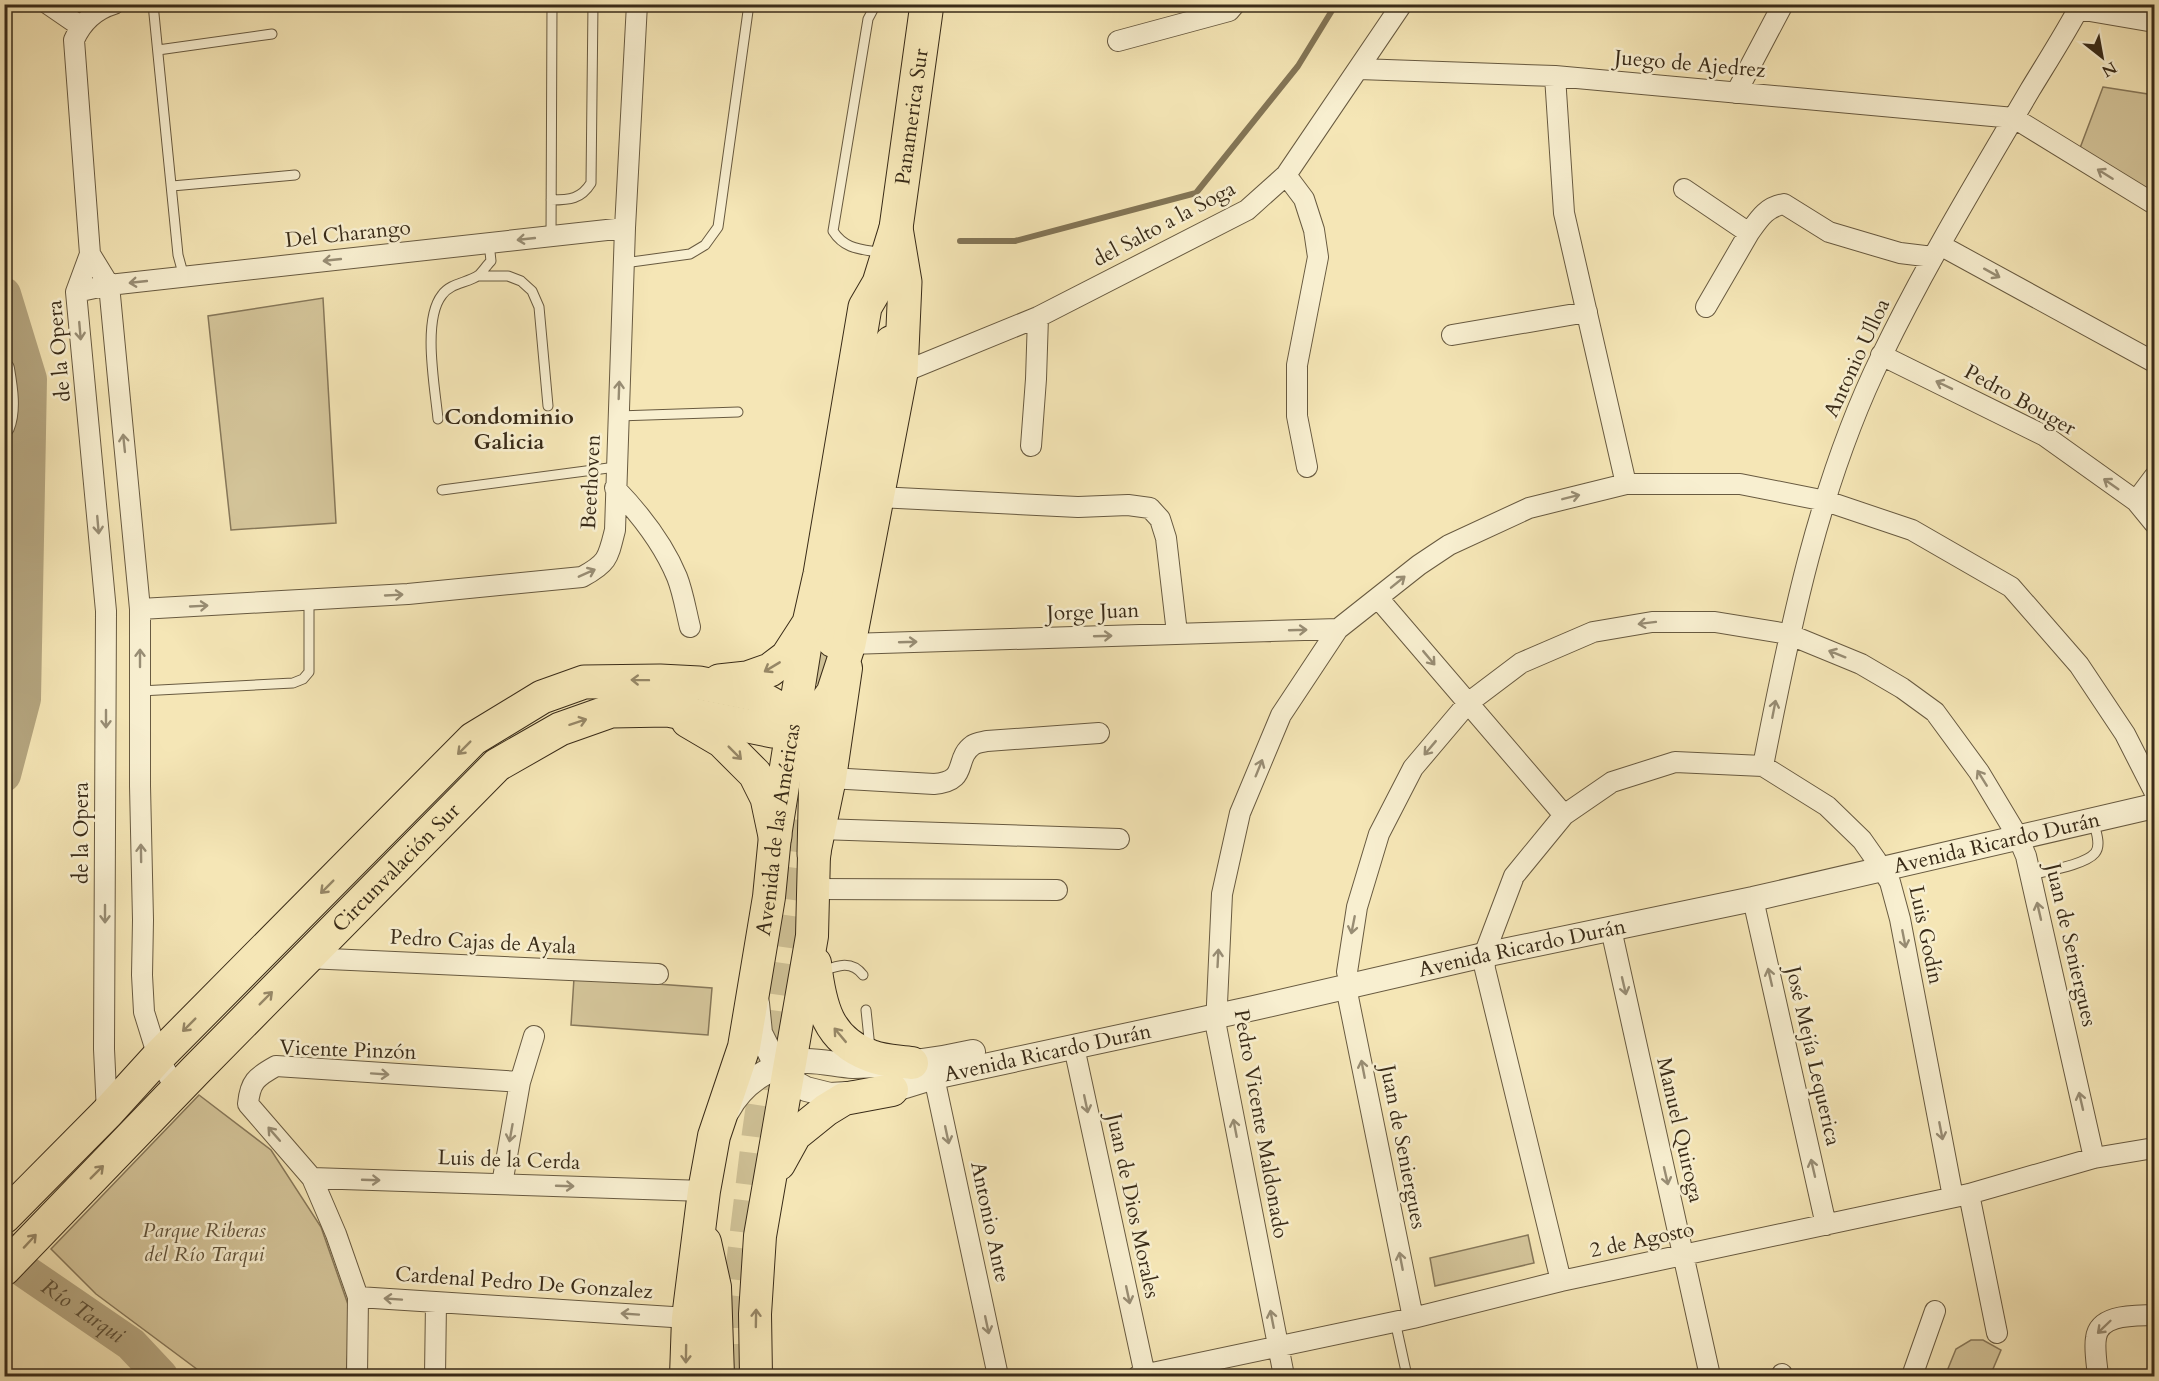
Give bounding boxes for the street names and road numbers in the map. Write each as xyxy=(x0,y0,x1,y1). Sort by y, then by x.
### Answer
street label: Juego de Ajedrez xyxy=(1610,43,1767,85)
street label: Panamerica Sur xyxy=(888,46,935,187)
street label: del Salto a la Soga xyxy=(1088,174,1240,274)
street label: Del Charango xyxy=(284,213,412,255)
street label: Antonio Ulloa xyxy=(1817,294,1897,422)
street label: de la Opera xyxy=(40,299,78,403)
street label: Pedro Bouger xyxy=(1959,357,2082,443)
street label: Beethoven xyxy=(574,434,608,530)
street label: Jorge Juan xyxy=(1043,596,1140,628)
street label: Avenida de las Américas xyxy=(748,721,807,938)
street label: de la Opera xyxy=(67,782,96,884)
street label: Circunvalación Sur xyxy=(325,796,466,939)
street label: Avenida Ricardo Durán xyxy=(1890,805,2103,881)
street label: Juan de Seniergues xyxy=(2037,858,2104,1029)
street label: Luis Godín xyxy=(1901,883,1951,987)
street label: Avenida Ricardo Durán xyxy=(1416,911,1628,984)
street label: Pedro Cajas de Ayala xyxy=(389,923,577,961)
street label: José Mejía Lequerica xyxy=(1778,961,1848,1149)
street label: Pedro Vicente Maldonado xyxy=(1227,1007,1295,1241)
street label: Avenida Ricardo Durán xyxy=(941,1016,1154,1089)
street label: Vicente Pinzón xyxy=(279,1033,417,1067)
street label: Manuel Quiroga xyxy=(1649,1055,1711,1205)
street label: Juan de Seniergues xyxy=(1372,1060,1433,1232)
street label: Juan de Dios Morales xyxy=(1099,1108,1167,1301)
street label: Luis de la Cerda xyxy=(437,1143,581,1177)
street label: Antonio Ante xyxy=(963,1159,1017,1285)
street label: 2 de Agosto xyxy=(1587,1215,1697,1265)
street label: Cardenal Pedro De Gonzalez xyxy=(394,1260,654,1307)

